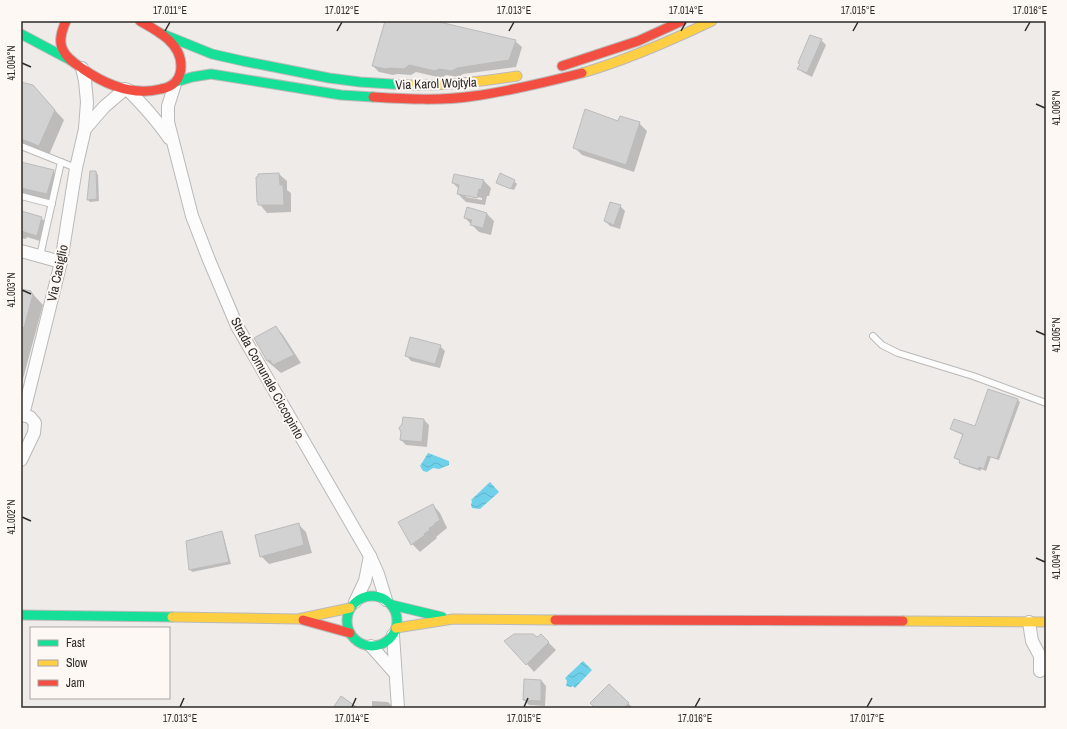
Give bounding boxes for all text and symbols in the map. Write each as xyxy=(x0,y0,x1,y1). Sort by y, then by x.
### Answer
text: 17.011°E xyxy=(153,4,187,17)
text: 17.012°E xyxy=(325,4,359,17)
text: 17.013°E xyxy=(497,4,531,17)
text: 17.014°E xyxy=(669,4,703,17)
text: 17.015°E xyxy=(841,4,875,17)
text: 17.016°E xyxy=(1013,4,1047,17)
text: 41.004°N xyxy=(5,45,18,81)
street label: Via Karol Wojtyla xyxy=(395,74,477,93)
text: 41.006°N xyxy=(1050,90,1063,126)
street label: Via Casiglio xyxy=(43,243,72,303)
text: 41.003°N xyxy=(5,272,18,308)
street label: Strada Comunale Ciccopinto xyxy=(227,314,308,442)
text: 41.005°N xyxy=(1050,317,1063,353)
text: 41.002°N xyxy=(5,499,18,535)
text: 41.004°N xyxy=(1050,544,1063,580)
legend xyxy=(30,627,170,699)
text: Fast xyxy=(66,635,85,651)
text: Slow xyxy=(66,655,88,671)
text: Jam xyxy=(66,675,85,691)
text: 17.013°E xyxy=(163,712,197,725)
text: 17.014°E xyxy=(335,712,369,725)
text: 17.015°E xyxy=(507,712,541,725)
text: 17.016°E xyxy=(678,712,712,725)
text: 17.017°E xyxy=(850,712,884,725)

